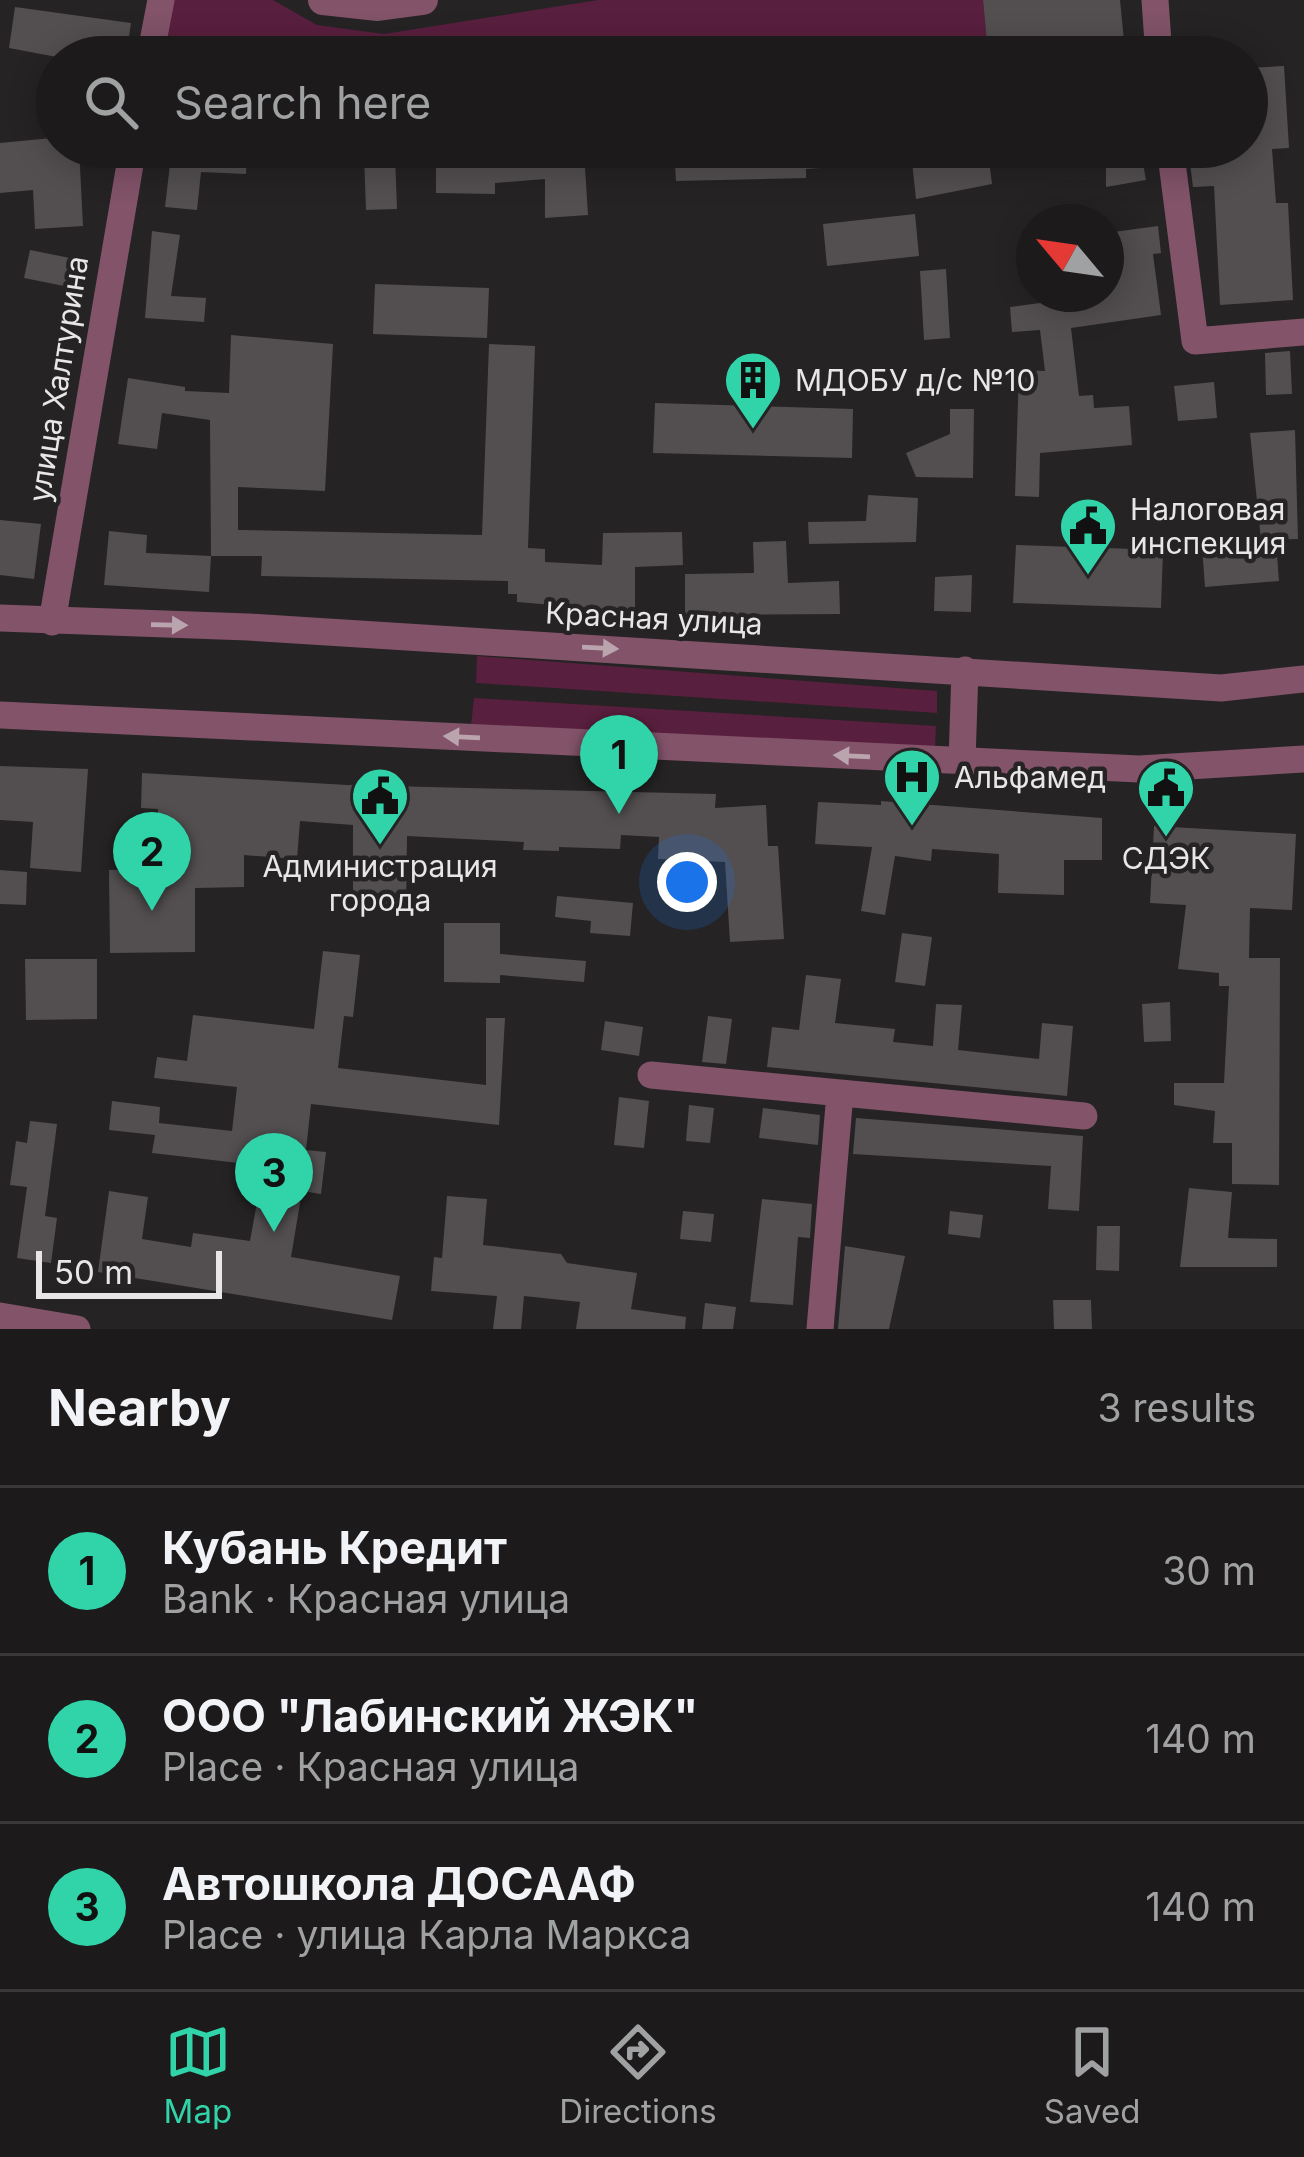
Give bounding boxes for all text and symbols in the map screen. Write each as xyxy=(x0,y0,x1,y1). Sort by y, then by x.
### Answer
search box xyxy=(36,36,1268,168)
icon: search xyxy=(78,69,144,135)
text: Search here xyxy=(174,75,431,130)
north arrow xyxy=(1016,204,1124,312)
street label: улица Халтурина xyxy=(21,253,95,505)
building icon: МДОБУ д/с №10 xyxy=(722,349,784,431)
place label: МДОБУ д/с №10 xyxy=(795,362,1035,398)
place label: Налоговая инспекция xyxy=(1130,491,1286,561)
public building icon: Налоговая инспекция xyxy=(1057,495,1119,577)
street label: Красная улица xyxy=(544,594,764,642)
one-way arrow xyxy=(151,615,189,634)
one-way arrow xyxy=(582,639,620,658)
pin: 1 xyxy=(580,715,658,814)
one-way arrow xyxy=(442,727,480,746)
one-way arrow xyxy=(832,746,870,765)
hospital icon: Альфамед xyxy=(881,746,943,828)
public building icon: СДЭК xyxy=(1135,757,1197,839)
place label: Альфамед xyxy=(954,759,1106,795)
public building icon: Администрация города xyxy=(349,765,411,847)
pin: 2 xyxy=(113,812,191,911)
place label: СДЭК xyxy=(1122,840,1210,876)
place label: Администрация города xyxy=(262,848,498,918)
your location xyxy=(657,852,717,912)
pin: 3 xyxy=(235,1133,313,1232)
scale bar xyxy=(36,1245,222,1298)
text: 50 m xyxy=(54,1252,133,1292)
text: Nearby xyxy=(48,1377,231,1438)
text: 3 results xyxy=(1098,1384,1256,1431)
text: Кубань Кредит xyxy=(162,1520,507,1575)
text: 1 xyxy=(79,1547,95,1594)
text: 30 m xyxy=(1162,1547,1256,1594)
text: Bank · Красная улица xyxy=(162,1575,570,1622)
text: ООО "Лабинский ЖЭК" xyxy=(162,1688,698,1743)
text: 2 xyxy=(75,1715,99,1762)
text: 140 m xyxy=(1145,1715,1256,1762)
text: Place · Красная улица xyxy=(162,1743,579,1790)
text: Автошкола ДОСААФ xyxy=(162,1856,636,1911)
text: 3 xyxy=(74,1883,100,1930)
text: 140 m xyxy=(1145,1883,1256,1930)
text: Place · улица Карла Маркса xyxy=(162,1911,691,1958)
tab: Map xyxy=(164,2019,232,2131)
tab: Directions xyxy=(559,2019,717,2131)
tab: Saved xyxy=(1044,2019,1140,2131)

